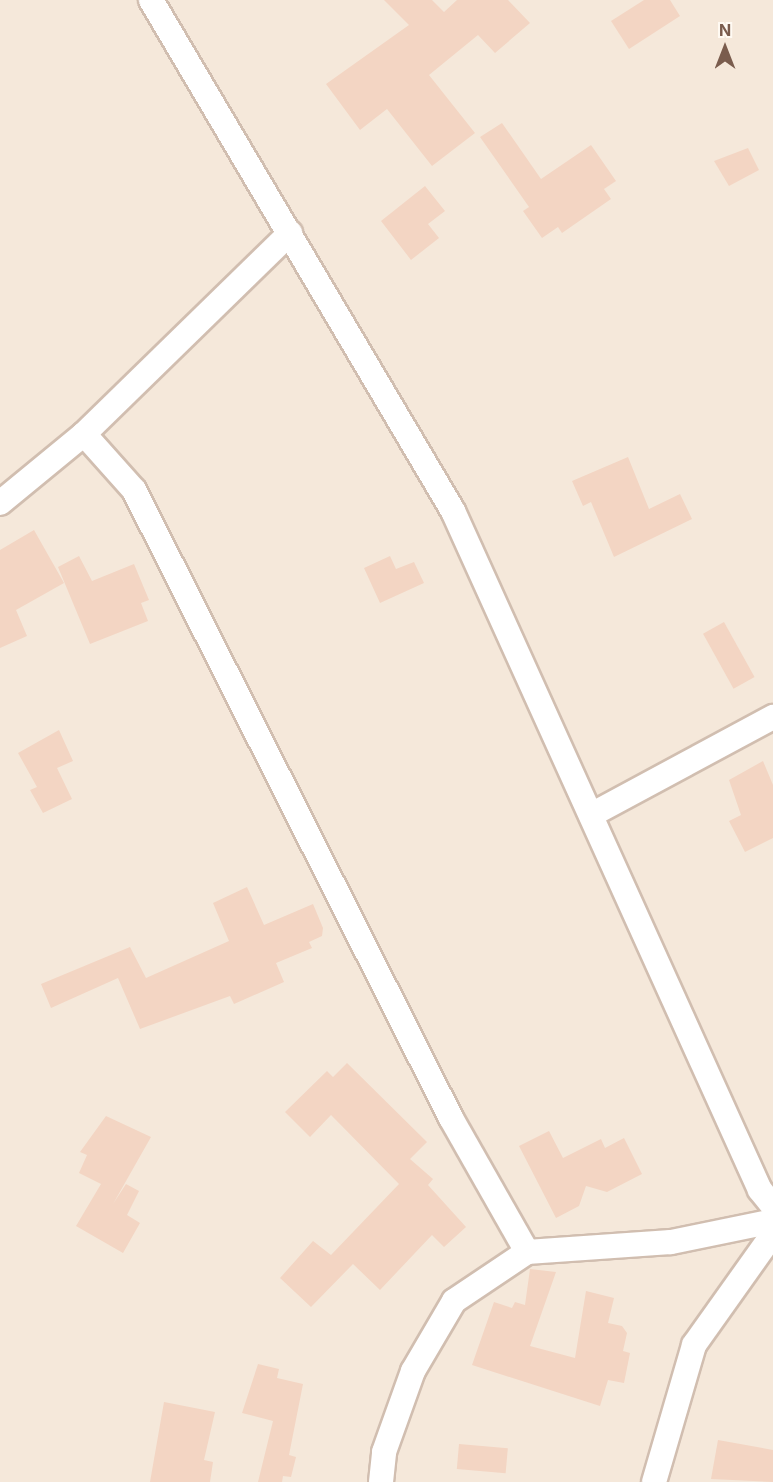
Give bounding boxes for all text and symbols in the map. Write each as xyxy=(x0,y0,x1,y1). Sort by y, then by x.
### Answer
north arrow xyxy=(695,18,755,78)
text: N xyxy=(719,20,731,40)

